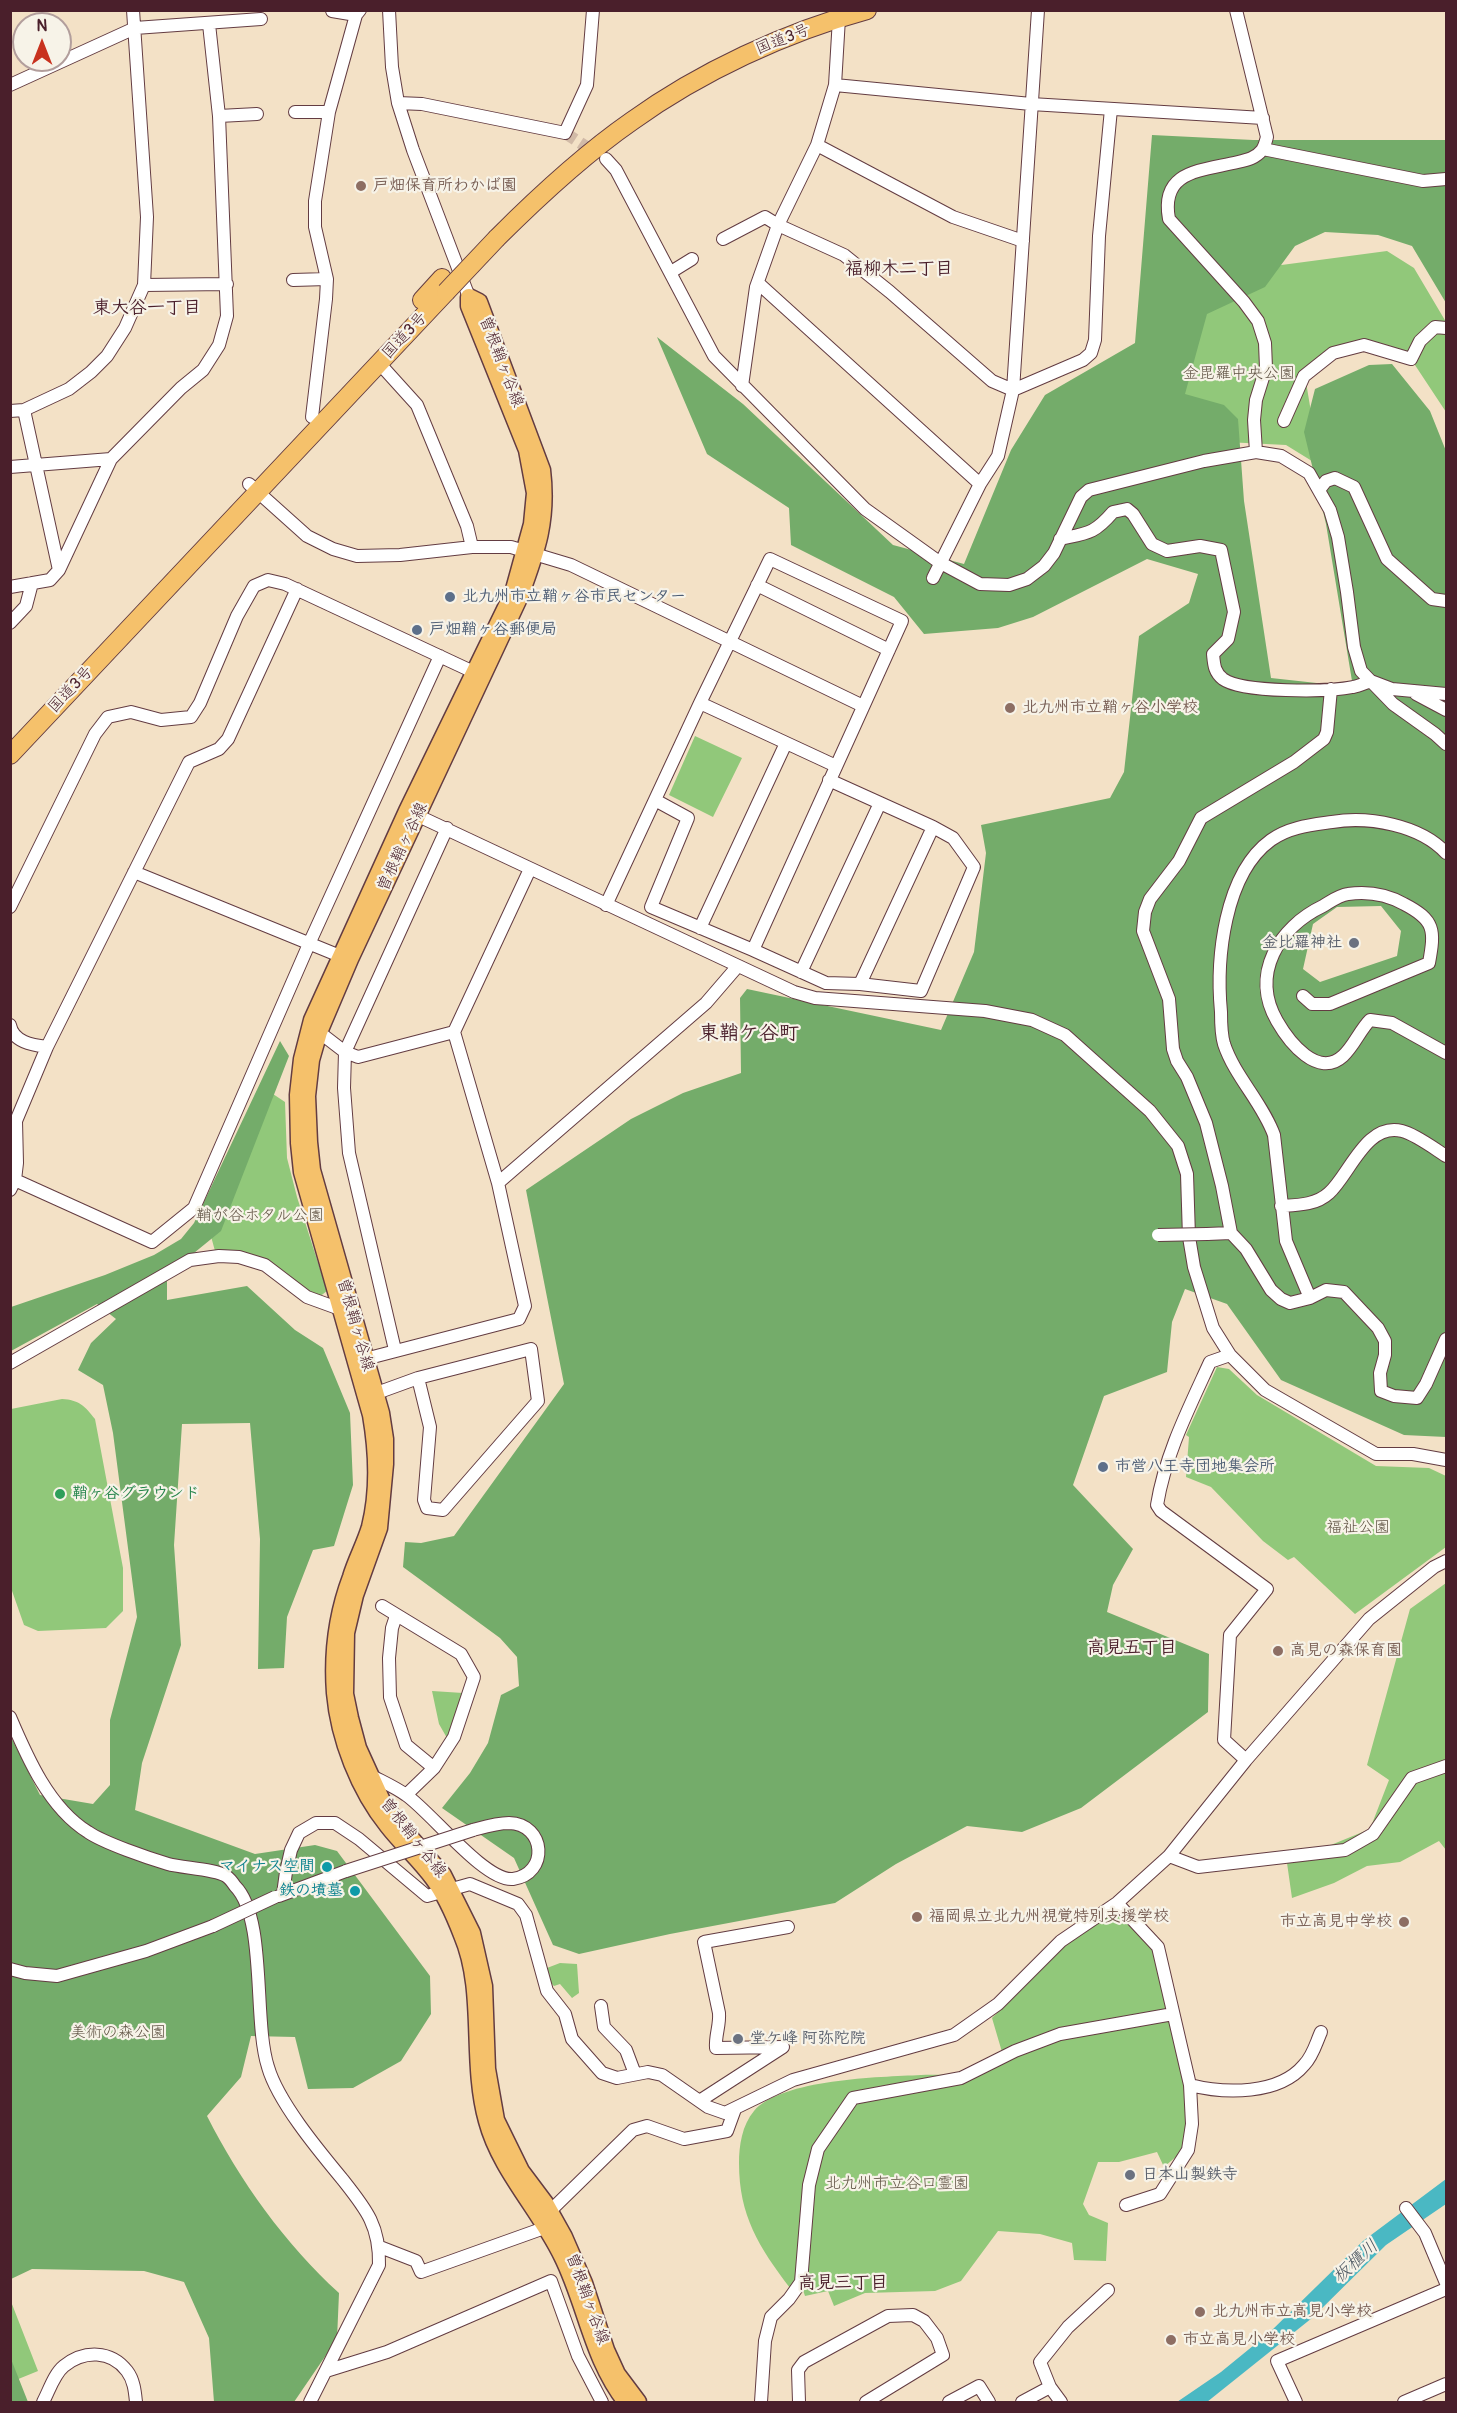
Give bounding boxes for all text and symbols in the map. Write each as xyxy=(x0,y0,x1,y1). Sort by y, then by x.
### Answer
north arrow xyxy=(12,12,72,72)
text: N xyxy=(37,16,47,36)
street label: 国道3号 xyxy=(753,20,813,60)
place label: 戸畑保育所わかば園 xyxy=(373,176,517,196)
marker: 戸畑保育所わかば園 xyxy=(354,179,368,193)
district label: 福柳木二丁目 xyxy=(845,258,953,280)
district label: 東大谷一丁目 xyxy=(93,297,201,319)
street label: 国道3号 xyxy=(379,309,431,363)
street label: 曽根鞘ヶ谷線 xyxy=(475,314,527,410)
park label: 金毘羅中央公園 xyxy=(1183,364,1295,384)
place label: 北九州市立鞘ヶ谷市民センター xyxy=(462,587,686,607)
marker: 北九州市立鞘ヶ谷市民センター xyxy=(443,590,457,604)
place label: 戸畑鞘ヶ谷郵便局 xyxy=(429,620,557,640)
marker: 戸畑鞘ヶ谷郵便局 xyxy=(410,623,424,637)
street label: 国道3号 xyxy=(45,663,97,717)
place label: 北九州市立鞘ヶ谷小学校 xyxy=(1022,698,1198,718)
marker: 北九州市立鞘ヶ谷小学校 xyxy=(1003,701,1017,715)
street label: 曽根鞘ヶ谷線 xyxy=(374,799,432,895)
place label: 金比羅神社 xyxy=(1262,933,1342,953)
marker: 金比羅神社 xyxy=(1347,936,1361,950)
district label: 東鞘ケ谷町 xyxy=(699,1022,799,1046)
park label: 鞘が谷ホタル公園 xyxy=(196,1206,324,1226)
street label: 曽根鞘ヶ谷線 xyxy=(333,1276,377,1374)
place label: 市営八王寺団地集会所 xyxy=(1115,1457,1275,1477)
marker: 市営八王寺団地集会所 xyxy=(1096,1460,1110,1474)
place label: 鞘ヶ谷グラウンド xyxy=(72,1484,200,1504)
marker: 鞘ヶ谷グラウンド xyxy=(53,1487,67,1501)
park label: 福祉公園 xyxy=(1326,1518,1390,1538)
district label: 高見五丁目 xyxy=(1087,1637,1177,1659)
place label: 高見の森保育園 xyxy=(1290,1641,1402,1661)
marker: 高見の森保育園 xyxy=(1271,1644,1285,1658)
street label: 曽根鞘ヶ谷線 xyxy=(376,1794,450,1882)
place label: マイナス空間 xyxy=(219,1857,315,1877)
marker: マイナス空間 xyxy=(320,1860,334,1874)
place label: 鉄の墳墓 xyxy=(279,1881,343,1901)
marker: 鉄の墳墓 xyxy=(348,1884,362,1898)
place label: 福岡県立北九州視覚特別支援学校 xyxy=(929,1907,1169,1927)
marker: 福岡県立北九州視覚特別支援学校 xyxy=(910,1910,924,1924)
place label: 市立高見中学校 xyxy=(1280,1912,1392,1932)
marker: 市立高見中学校 xyxy=(1397,1915,1411,1929)
park label: 美術の森公園 xyxy=(70,2023,166,2043)
place label: 堂ケ峰 阿弥陀院 xyxy=(750,2029,865,2049)
marker: 堂ケ峰 阿弥陀院 xyxy=(731,2032,745,2046)
place label: 日本山製鉄寺 xyxy=(1142,2165,1238,2185)
marker: 日本山製鉄寺 xyxy=(1123,2168,1137,2182)
park label: 北九州市立谷口霊園 xyxy=(825,2174,969,2194)
water label: 板櫃川 xyxy=(1329,2236,1383,2288)
street label: 曽根鞘ヶ谷線 xyxy=(562,2251,612,2347)
district label: 高見三丁目 xyxy=(798,2272,888,2294)
place label: 北九州市立高見小学校 xyxy=(1212,2302,1372,2322)
marker: 北九州市立高見小学校 xyxy=(1193,2305,1207,2319)
place label: 市立高見小学校 xyxy=(1183,2330,1295,2350)
marker: 市立高見小学校 xyxy=(1164,2333,1178,2347)

